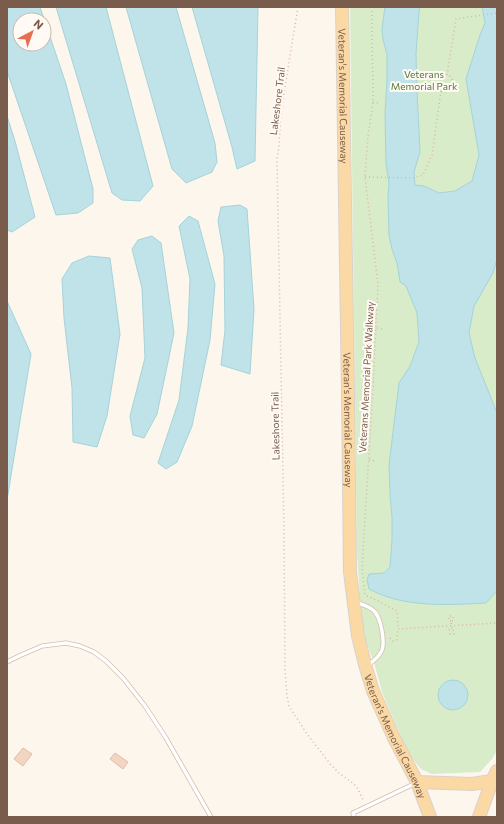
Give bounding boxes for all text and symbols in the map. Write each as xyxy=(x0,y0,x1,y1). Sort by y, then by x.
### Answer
north arrow xyxy=(12,12,52,52)
text: N xyxy=(32,16,46,32)
street label: Veteran's Memorial Causeway xyxy=(336,28,350,164)
street label: Lakeshore Trail xyxy=(267,66,287,136)
park label: Veterans Memorial Park xyxy=(391,68,458,92)
street label: Veterans Memorial Park Walkway xyxy=(356,301,376,453)
street label: Veteran's Memorial Causeway xyxy=(341,352,355,488)
street label: Lakeshore Trail xyxy=(268,392,282,460)
street label: Veteran's Memorial Causeway xyxy=(362,673,429,800)

